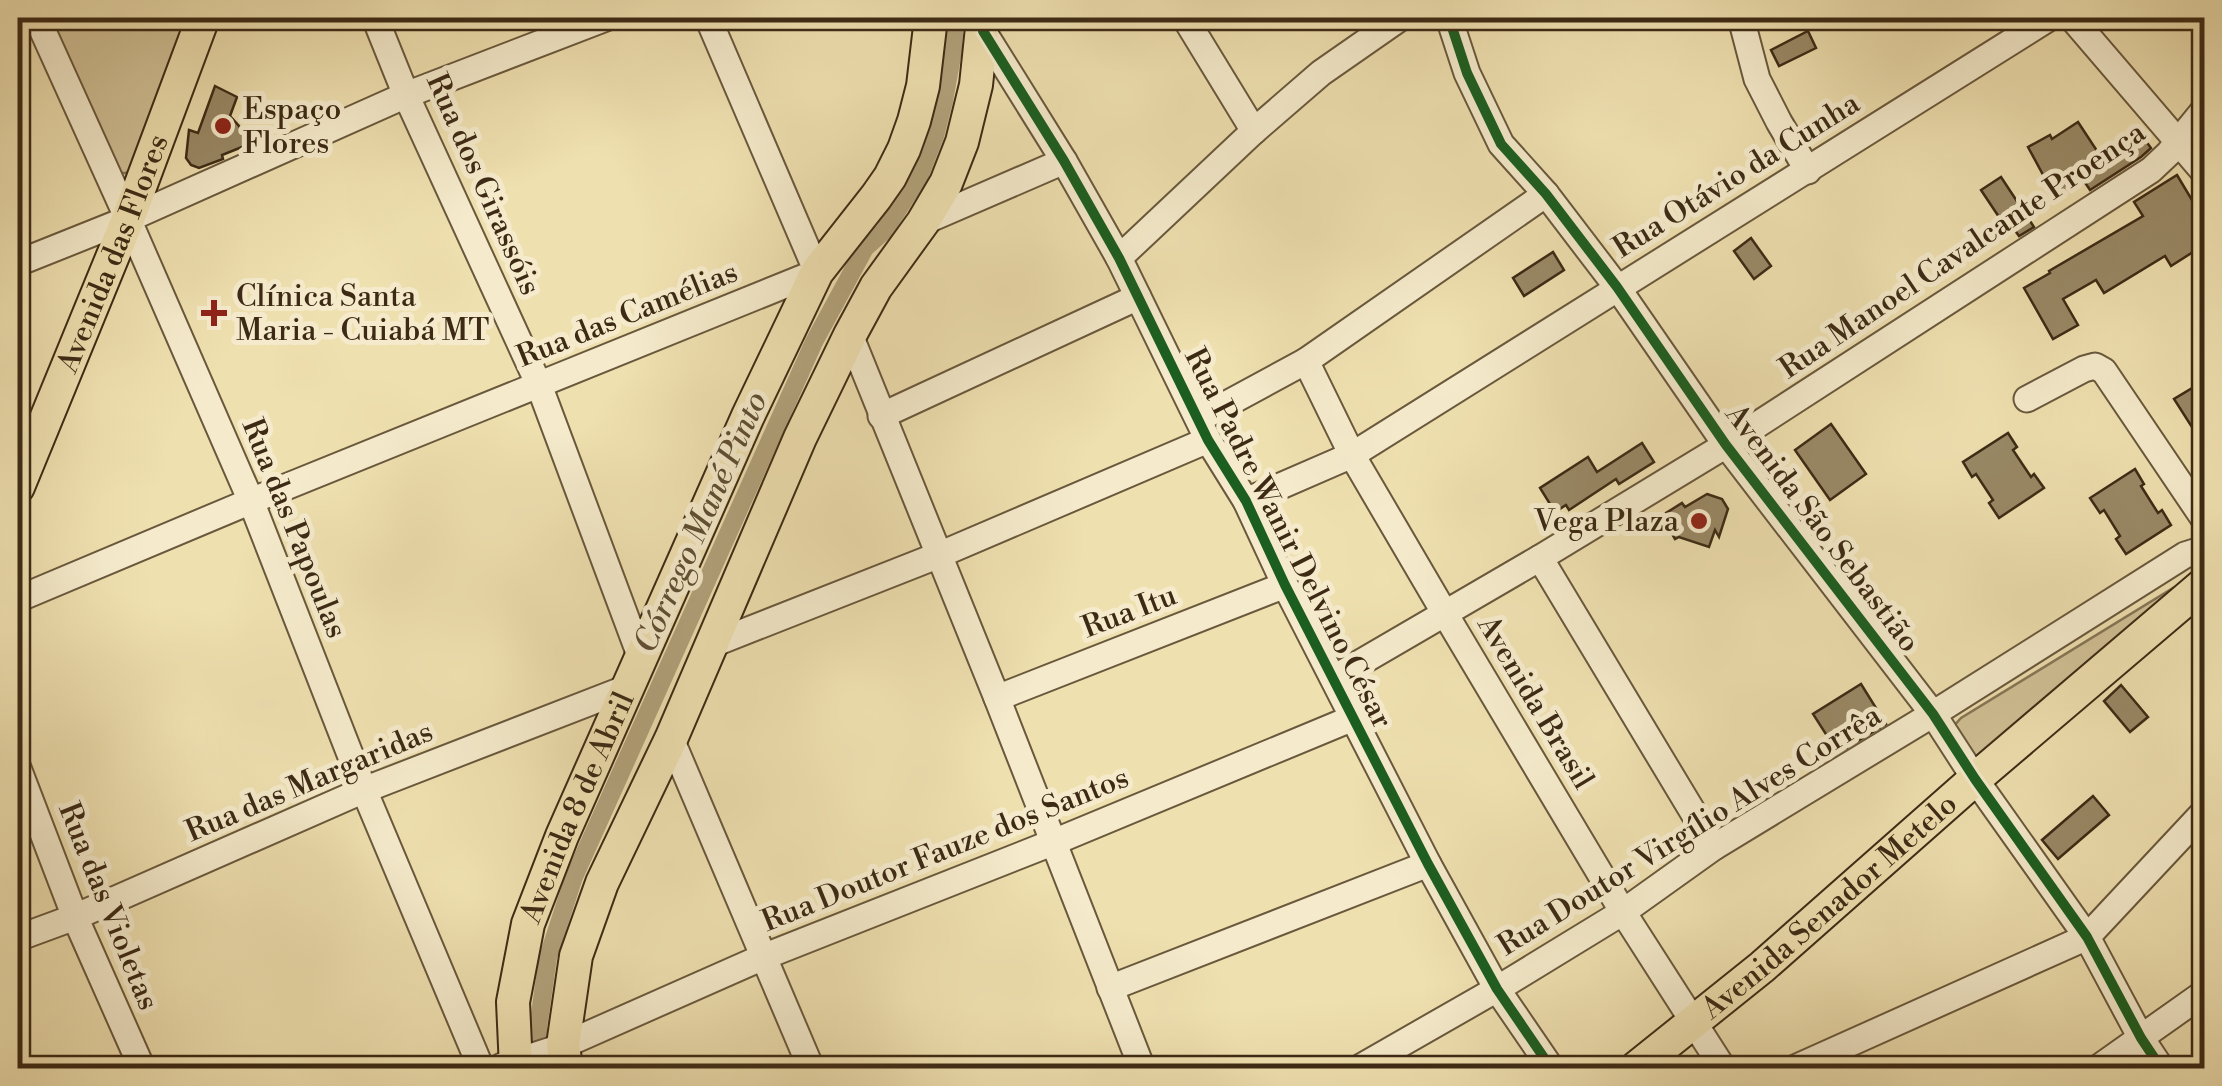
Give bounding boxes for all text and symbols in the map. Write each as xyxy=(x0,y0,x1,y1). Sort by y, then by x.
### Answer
street label: Rua dos Girassóis xyxy=(417,68,549,301)
street label: Rua Otávio da Cunha xyxy=(1606,84,1868,267)
place label: Espaço Flores xyxy=(243,91,341,163)
street label: Rua Manoel Cavalcante Proença xyxy=(1772,113,2154,388)
marker: Espaço Flores xyxy=(212,115,234,137)
street label: Avenida das Flores xyxy=(49,129,178,379)
street label: Rua das Camélias xyxy=(511,253,743,377)
place label: Clínica Santa Maria - Cuiabá MT xyxy=(236,278,489,350)
marker: Clínica Santa Maria - Cuiabá MT xyxy=(201,300,227,326)
street label: Rua Padre Wanir Delvino César xyxy=(1175,342,1401,735)
water label: Córrego Mané Pinto xyxy=(625,386,776,659)
street label: Avenida São Sebastião xyxy=(1716,396,1928,660)
street label: Rua das Papoulas xyxy=(233,413,355,644)
place label: Vega Plaza xyxy=(1533,503,1680,541)
marker: Vega Plaza xyxy=(1688,510,1710,532)
street label: Rua Itu xyxy=(1077,577,1182,647)
street label: Avenida Brasil xyxy=(1468,608,1602,796)
street label: Avenida 8 de Abril xyxy=(512,686,643,930)
street label: Rua Doutor Virgílio Alves Corrêa xyxy=(1491,696,1889,965)
street label: Rua das Margaridas xyxy=(180,713,439,851)
street label: Rua Doutor Fauze dos Santos xyxy=(756,759,1134,941)
street label: Avenida Senador Metelo xyxy=(1693,786,1966,1029)
street label: Rua das Violetas xyxy=(49,797,167,1016)

